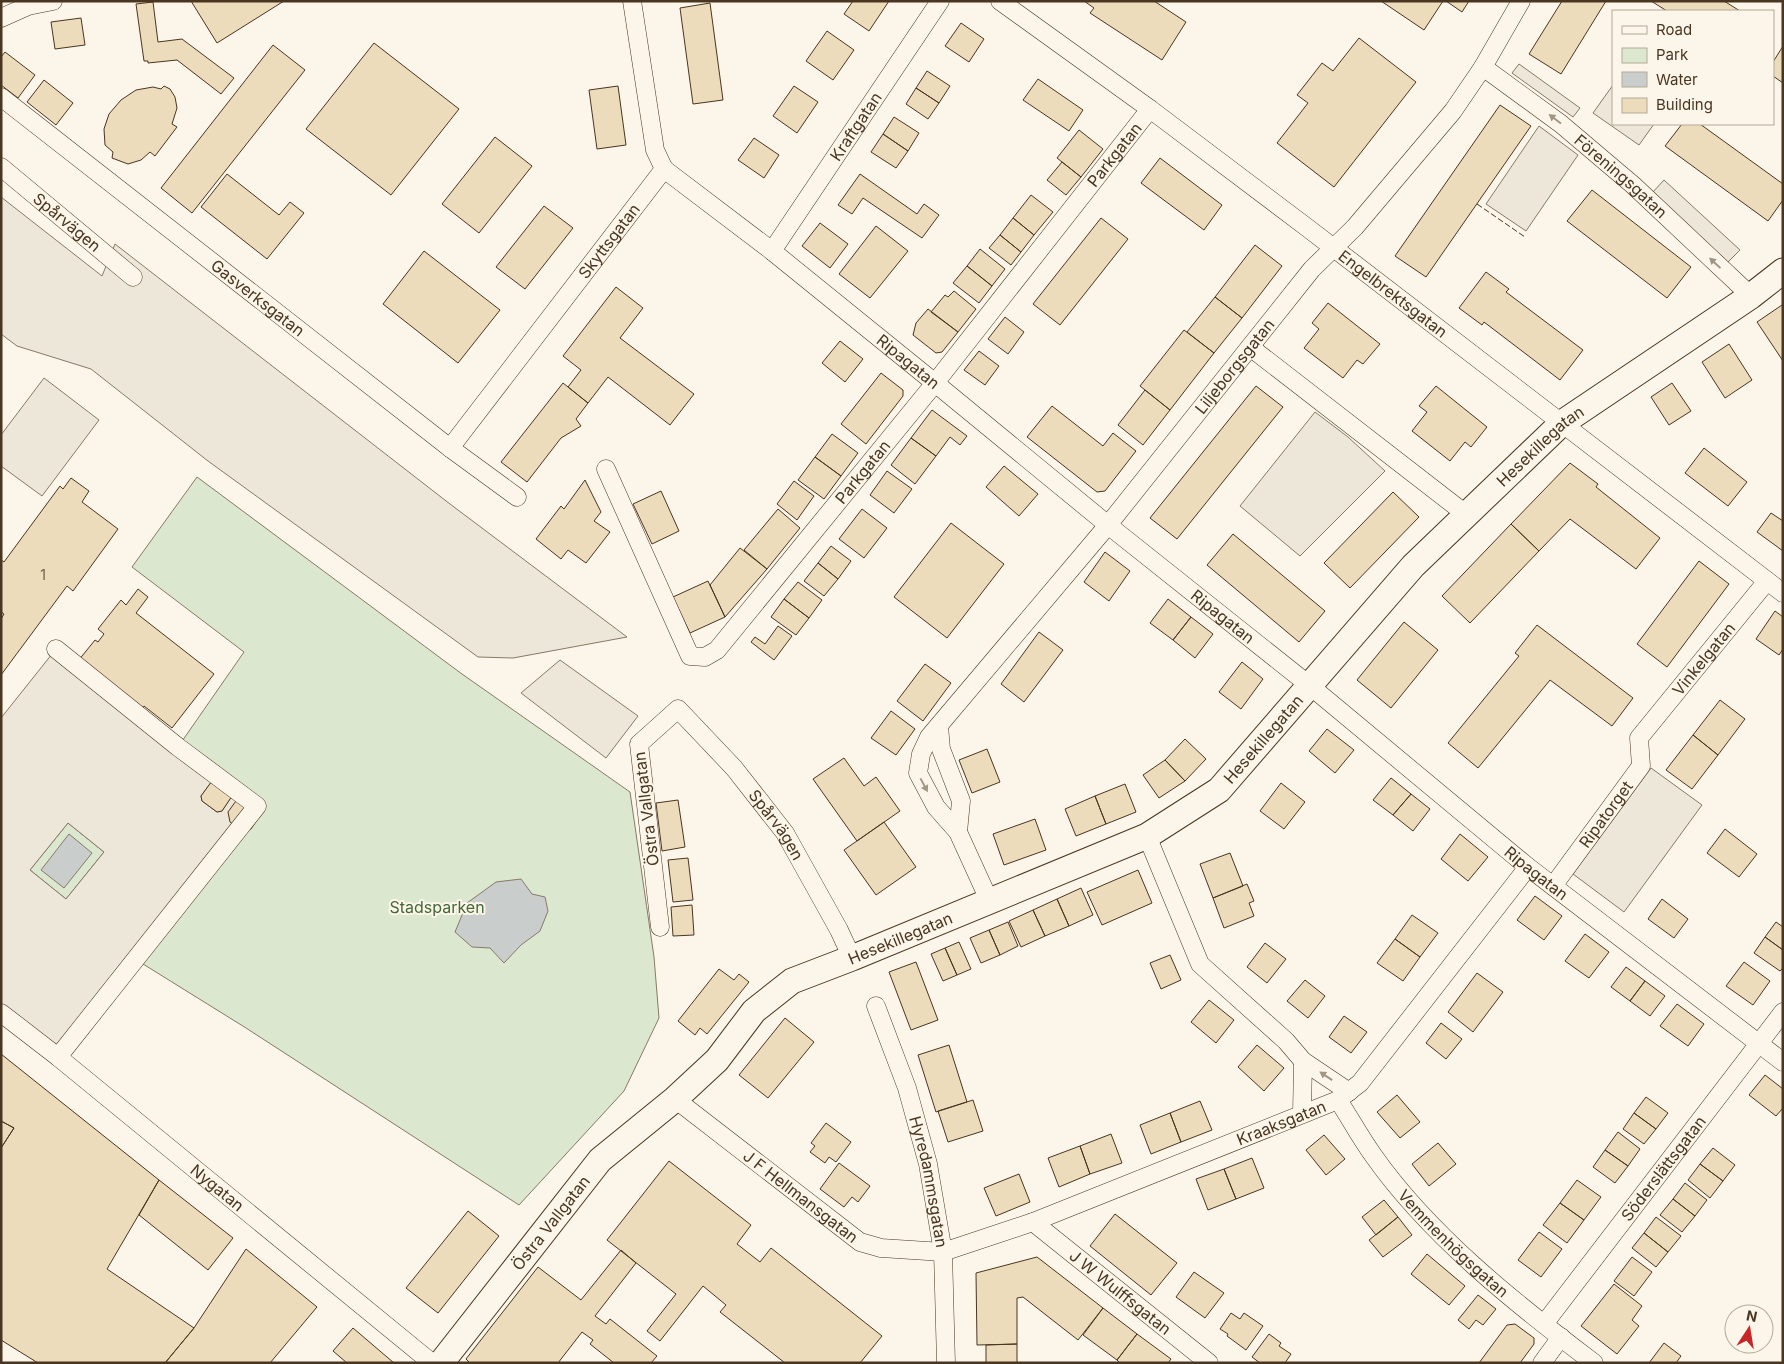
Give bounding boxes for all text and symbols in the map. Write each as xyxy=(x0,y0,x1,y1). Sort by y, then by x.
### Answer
legend xyxy=(1612,10,1774,125)
text: Road xyxy=(1656,20,1692,39)
text: Park xyxy=(1656,45,1689,64)
text: Water xyxy=(1656,70,1698,89)
street label: Kraftgatan xyxy=(825,88,886,165)
text: Building xyxy=(1656,95,1713,114)
one-way arrow xyxy=(1549,114,1562,125)
street label: Parkgatan xyxy=(1083,118,1146,191)
street label: Föreningsgatan xyxy=(1570,130,1672,222)
street label: Spårvägen xyxy=(29,188,105,256)
street label: Skyttsgatan xyxy=(574,199,644,282)
street label: Engelbrektsgatan xyxy=(1335,245,1451,342)
street label: Gasverksgatan xyxy=(207,255,309,341)
one-way arrow xyxy=(1709,257,1721,269)
street label: Liljeborgsgatan xyxy=(1191,315,1278,418)
street label: Ripagatan xyxy=(873,330,944,393)
street label: Hesekillegatan xyxy=(1492,401,1588,491)
street label: Parkgatan xyxy=(831,436,894,508)
house number: 1 xyxy=(40,566,46,583)
street label: Ripagatan xyxy=(1187,585,1259,648)
street label: Vinkelgatan xyxy=(1668,618,1739,699)
street label: Hesekillegatan xyxy=(1219,690,1307,788)
street label: Östra Vallgatan xyxy=(629,751,663,867)
street label: Ripatorget xyxy=(1575,777,1637,852)
one-way arrow xyxy=(920,778,928,792)
street label: Spårvägen xyxy=(745,785,808,864)
street label: Ripagatan xyxy=(1500,842,1572,904)
park label: Stadsparken xyxy=(389,897,485,917)
street label: Hesekillegatan xyxy=(845,908,955,969)
one-way arrow xyxy=(1319,1071,1333,1081)
street label: Kraaksgatan xyxy=(1234,1096,1329,1150)
street label: Söderslättsgatan xyxy=(1617,1112,1710,1225)
street label: Hyredammsgatan xyxy=(905,1114,952,1249)
street label: J F Hellmansgatan xyxy=(739,1146,862,1247)
street label: Nygatan xyxy=(187,1160,248,1215)
street label: Östra Vallgatan xyxy=(507,1171,594,1274)
street label: Vemmenhögsgatan xyxy=(1394,1185,1513,1301)
street label: J W Wulffsgatan xyxy=(1065,1245,1175,1339)
north arrow xyxy=(1724,1304,1774,1354)
text: N xyxy=(1745,1306,1759,1325)

